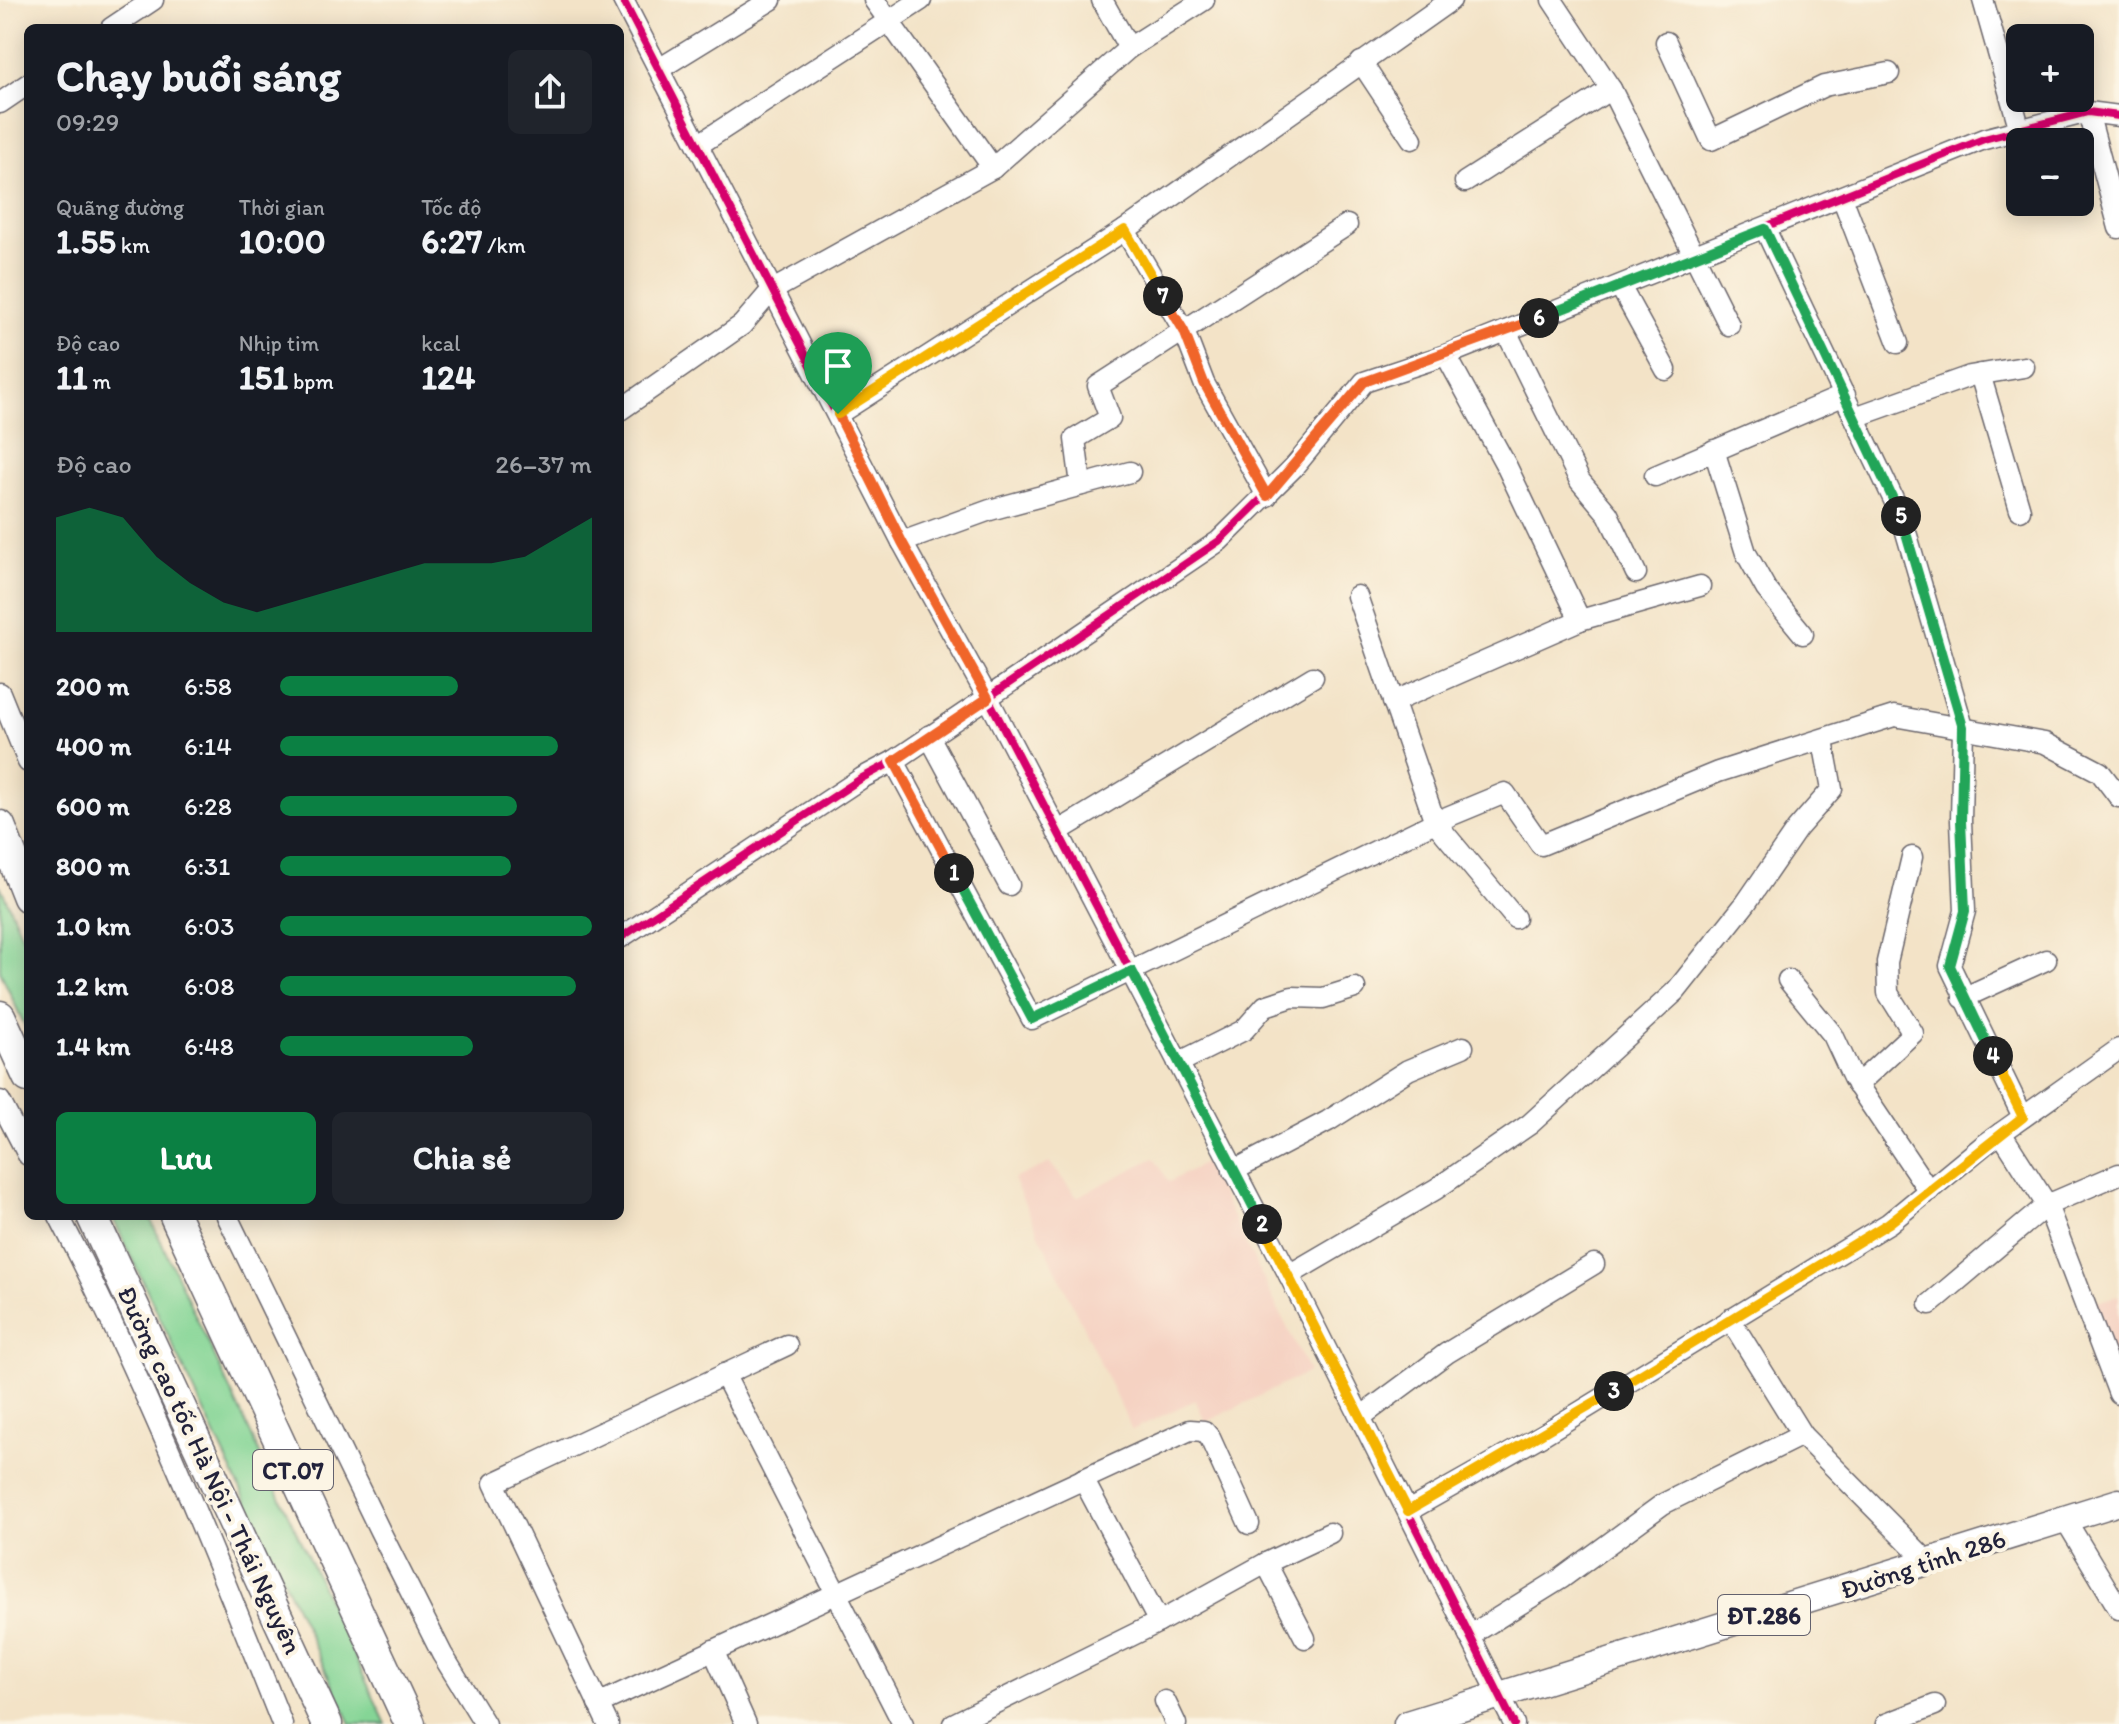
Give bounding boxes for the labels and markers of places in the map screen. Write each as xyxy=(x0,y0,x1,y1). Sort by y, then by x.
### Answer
pin: 7 xyxy=(1143,276,1183,316)
pin: 6 xyxy=(1519,298,1559,338)
pin xyxy=(804,332,872,414)
pin: 5 xyxy=(1881,496,1921,536)
pin: 1 xyxy=(934,853,974,893)
pin: 4 xyxy=(1973,1036,2013,1076)
pin: 2 xyxy=(1242,1204,1282,1244)
pin: 3 xyxy=(1594,1371,1634,1411)

